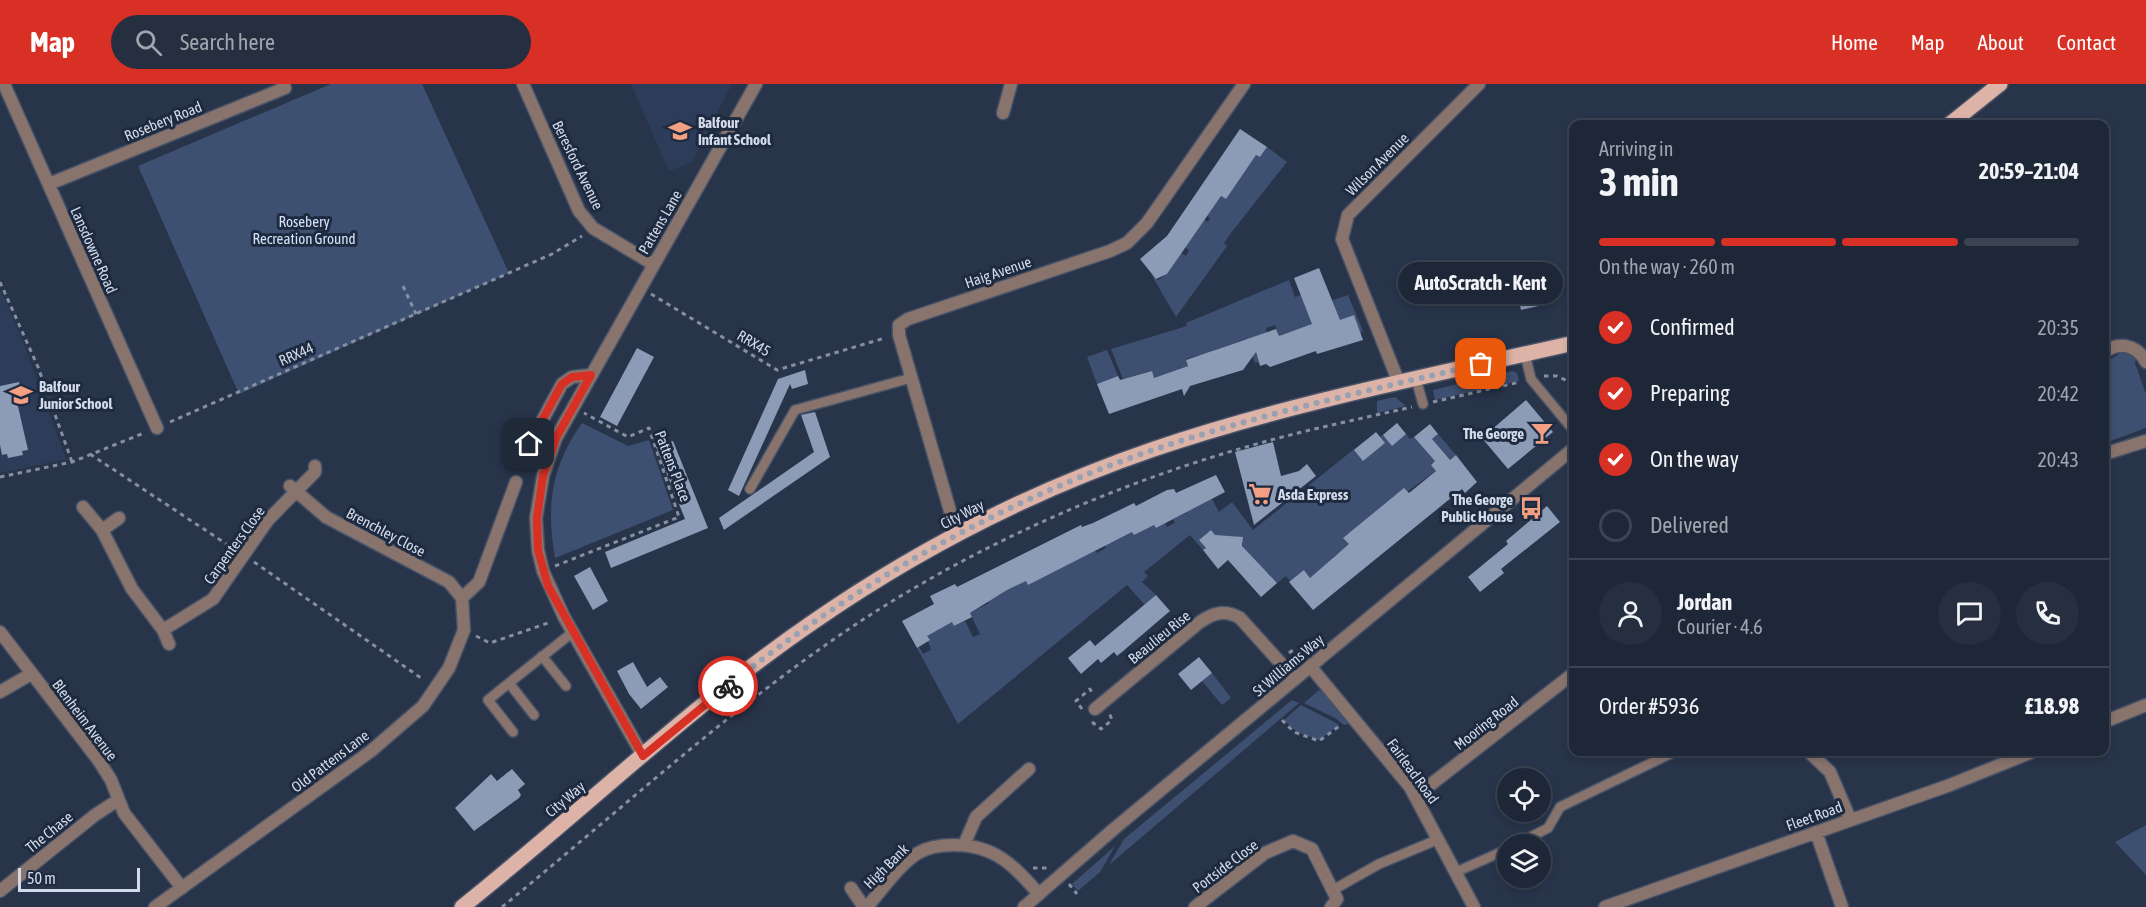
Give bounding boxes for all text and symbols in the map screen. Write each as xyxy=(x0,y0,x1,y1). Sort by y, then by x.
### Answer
search box xyxy=(111,15,531,69)
text: Map xyxy=(30,26,75,58)
icon: search xyxy=(132,26,165,59)
text: Search here xyxy=(180,29,275,55)
text: Home xyxy=(1831,30,1878,54)
text: Map xyxy=(1911,30,1945,54)
text: About xyxy=(1978,30,2024,54)
text: Contact xyxy=(2057,30,2116,54)
street label: Rosebery Road xyxy=(122,98,204,144)
place label: Balfour Infant School xyxy=(698,114,772,148)
street label: Beresford Avenue xyxy=(549,118,607,212)
school or university icon: Balfour Infant School xyxy=(667,118,693,144)
street label: Wilson Avenue xyxy=(1342,129,1412,199)
text: Arriving in xyxy=(1599,137,1673,160)
text: 20:59–21:04 xyxy=(1979,158,2079,184)
text: 3 min xyxy=(1599,160,1679,204)
street label: Pattens Lane xyxy=(635,187,685,257)
street label: Lansdowne Road xyxy=(67,204,121,296)
park label: Rosebery Recreation Ground xyxy=(252,213,356,247)
street label: Haig Avenue xyxy=(963,253,1034,291)
text: On the way · 260 m xyxy=(1599,255,1735,278)
callout: AutoScratch - Kent xyxy=(1398,262,1564,304)
text: AutoScratch - Kent xyxy=(1414,271,1547,294)
icon: check xyxy=(1599,311,1632,344)
text: Confirmed xyxy=(1650,314,1735,340)
text: 20:35 xyxy=(2037,316,2079,339)
street label: RRX45 xyxy=(734,326,774,360)
pin xyxy=(1455,338,1506,389)
street label: RRX44 xyxy=(276,339,316,369)
icon: bag xyxy=(1464,347,1497,380)
icon: check xyxy=(1599,377,1632,410)
place label: Balfour Junior School xyxy=(38,378,114,412)
text: Preparing xyxy=(1650,380,1730,406)
school or university icon: Balfour Junior School xyxy=(8,382,34,408)
text: 20:42 xyxy=(2037,382,2079,405)
pin xyxy=(503,418,554,469)
bar icon: The George xyxy=(1529,420,1555,446)
place label: The George xyxy=(1463,425,1524,442)
icon: home xyxy=(512,427,545,460)
street label: Pattens Place xyxy=(652,428,694,504)
icon: check xyxy=(1599,443,1632,476)
text: On the way xyxy=(1650,446,1739,472)
text: 20:43 xyxy=(2037,448,2079,471)
supermarket icon: Asda Express xyxy=(1247,481,1273,507)
place label: Asda Express xyxy=(1277,486,1349,503)
place label: The George Public House xyxy=(1441,491,1513,525)
bus stop icon: The George Public House xyxy=(1518,495,1544,521)
street label: City Way xyxy=(937,496,987,532)
street label: Carpenters Close xyxy=(200,503,268,587)
street label: Brenchley Close xyxy=(344,504,429,560)
text: Delivered xyxy=(1650,512,1729,538)
button: person xyxy=(1599,582,1662,645)
button: chat xyxy=(1938,582,2001,645)
button: phone xyxy=(2016,582,2079,645)
text: Jordan xyxy=(1677,589,1732,615)
street label: Beaulieu Rise xyxy=(1125,607,1194,667)
text: Courier · 4.6 xyxy=(1677,615,1763,638)
street label: St Williams Way xyxy=(1249,630,1327,700)
courier xyxy=(698,656,758,716)
icon: bike xyxy=(712,670,745,703)
street label: Blenheim Avenue xyxy=(49,676,121,764)
street label: Mooring Road xyxy=(1451,693,1521,753)
text: Order #5936 xyxy=(1599,693,1699,719)
text: £18.98 xyxy=(2024,693,2079,719)
street label: Old Pattens Lane xyxy=(288,726,372,796)
street label: Fairlead Road xyxy=(1384,735,1442,807)
map controls xyxy=(1497,768,1551,888)
button: locate xyxy=(1497,768,1551,822)
street label: City Way xyxy=(542,778,588,820)
street label: Fleet Road xyxy=(1784,798,1844,834)
street label: The Chase xyxy=(22,808,76,856)
button: layers xyxy=(1497,834,1551,888)
street label: Portside Close xyxy=(1189,836,1261,896)
street label: High Bank xyxy=(860,840,912,892)
scale bar xyxy=(18,865,140,892)
text: 50 m xyxy=(27,869,56,887)

